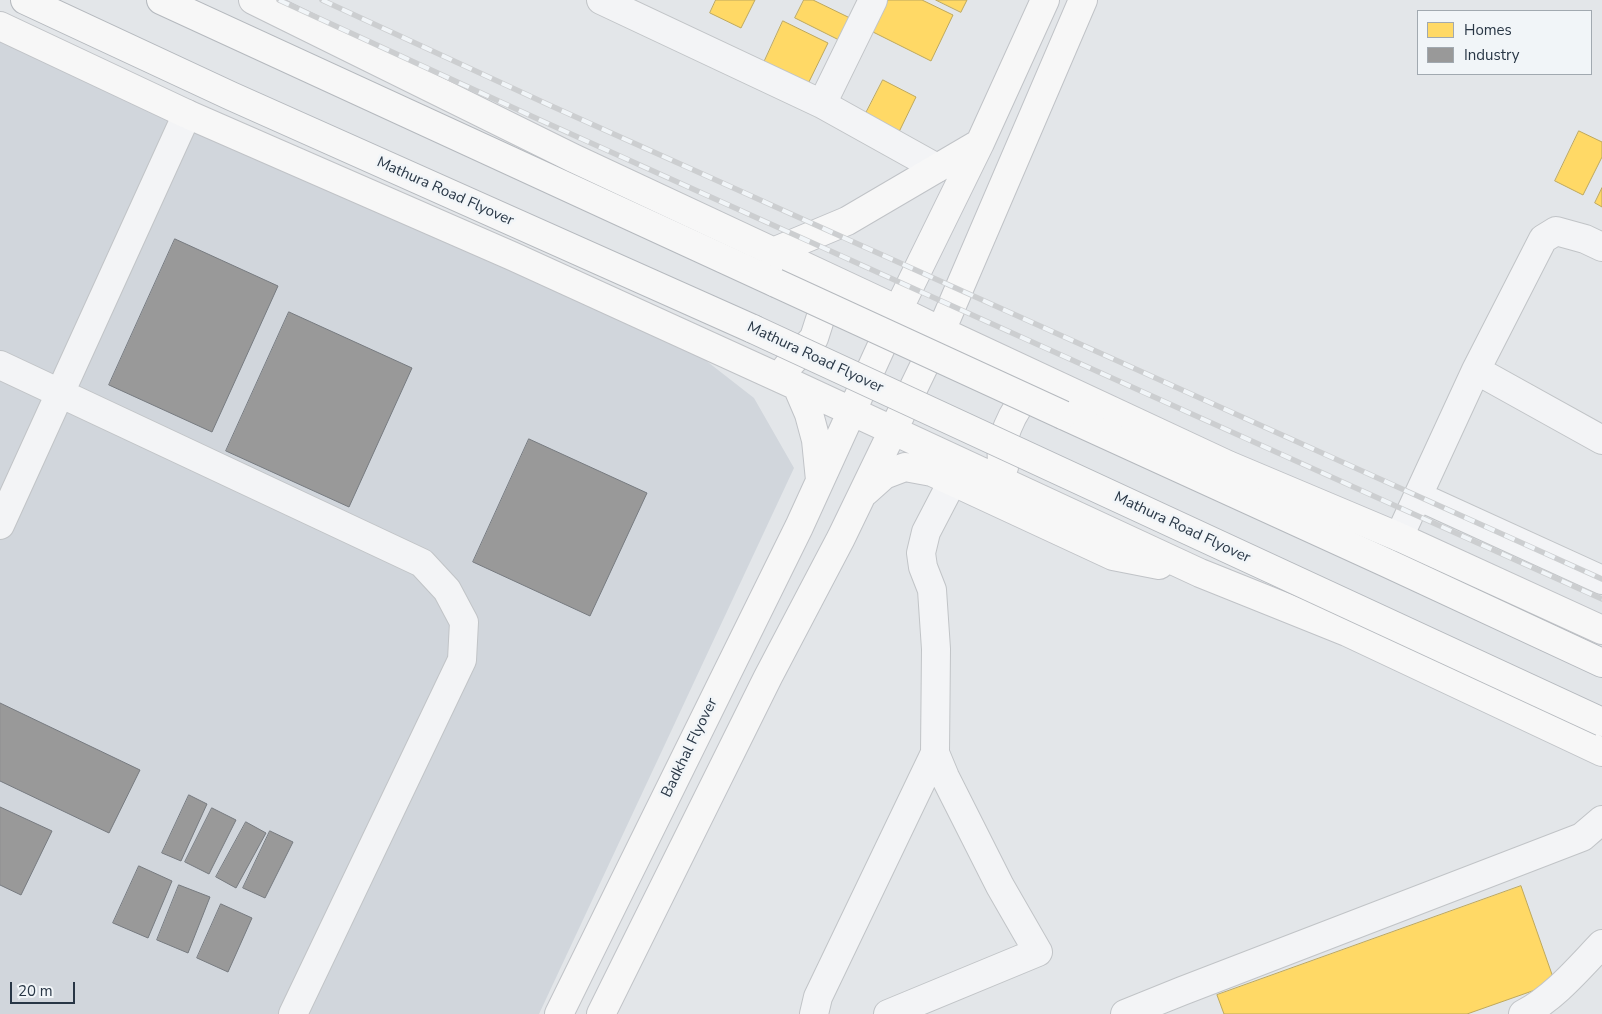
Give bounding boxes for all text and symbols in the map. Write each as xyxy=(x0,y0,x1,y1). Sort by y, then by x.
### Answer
legend xyxy=(1417,10,1592,75)
text: Homes xyxy=(1464,20,1512,40)
text: Industry xyxy=(1464,45,1519,65)
street label: Mathura Road Flyover xyxy=(374,154,516,230)
street label: Mathura Road Flyover xyxy=(744,319,886,397)
street label: Mathura Road Flyover xyxy=(1111,489,1253,567)
street label: Badkhal Flyover xyxy=(658,695,722,801)
scale bar xyxy=(12,972,78,1004)
text: 20 m xyxy=(18,981,53,1001)

